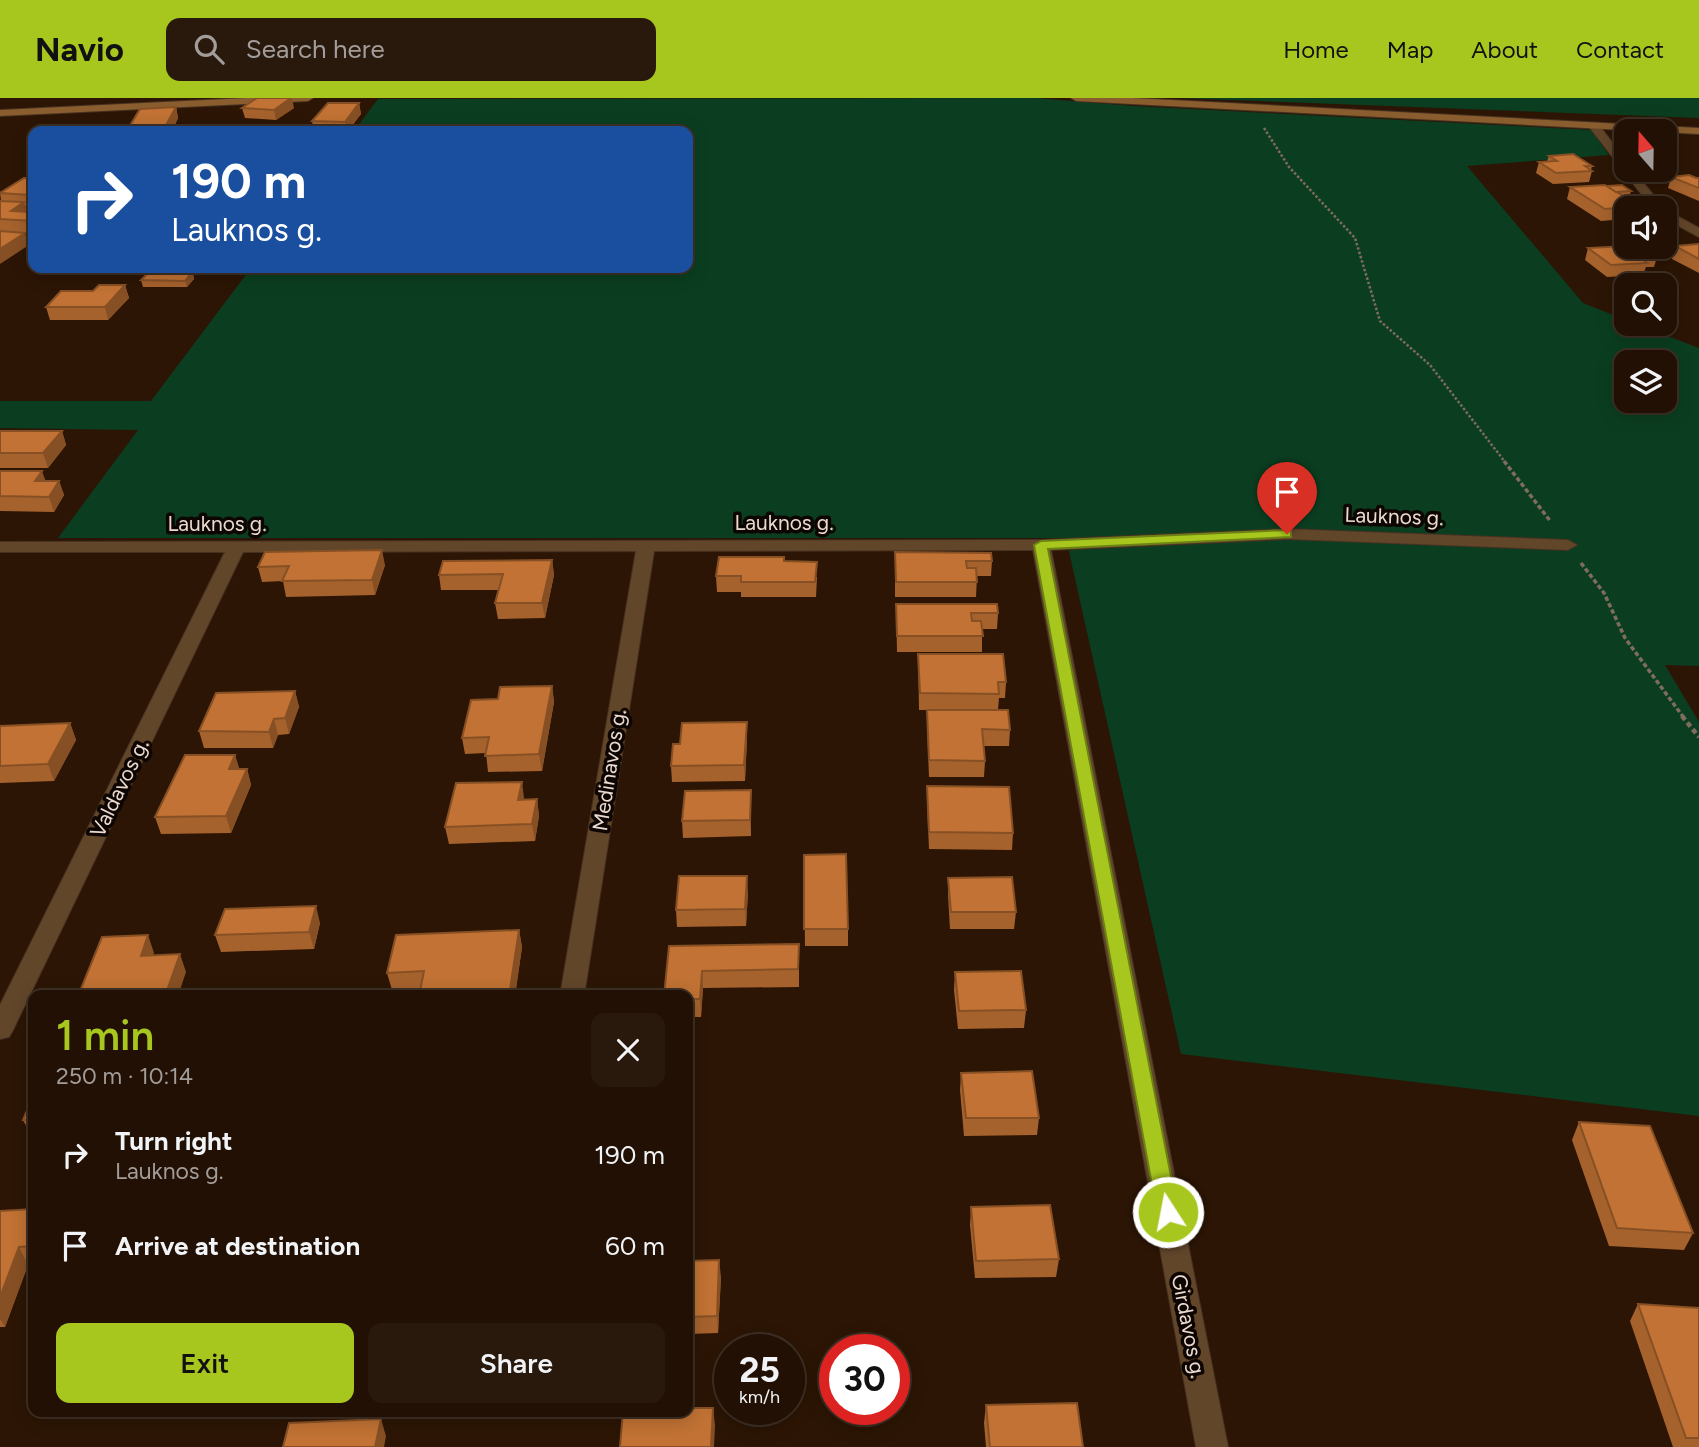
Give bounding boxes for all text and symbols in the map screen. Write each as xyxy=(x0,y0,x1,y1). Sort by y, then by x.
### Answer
search box xyxy=(166,18,656,81)
text: Navio xyxy=(35,30,124,69)
icon: search xyxy=(190,30,228,68)
text: Search here xyxy=(246,33,385,65)
text: Home xyxy=(1283,35,1349,64)
text: Map xyxy=(1387,35,1433,64)
text: About xyxy=(1471,35,1538,64)
text: Contact xyxy=(1576,35,1664,64)
north arrow xyxy=(1614,119,1676,182)
map controls xyxy=(1614,119,1677,413)
text: 190 m xyxy=(171,151,306,210)
icon: right xyxy=(56,154,147,245)
button: sound xyxy=(1614,196,1677,259)
text: Lauknos g. xyxy=(171,211,322,249)
button: search xyxy=(1614,273,1677,336)
button: layers xyxy=(1614,350,1677,413)
pin xyxy=(1257,462,1317,534)
icon: arrive xyxy=(1268,473,1306,511)
street label: Lauknos g. xyxy=(1344,502,1444,530)
street label: Lauknos g. xyxy=(734,510,834,535)
street label: Lauknos g. xyxy=(167,511,267,536)
street label: Medinavos g. xyxy=(587,707,631,833)
street label: Valdavos g. xyxy=(84,735,154,841)
text: 1 min xyxy=(56,1010,154,1061)
button: close xyxy=(591,1013,665,1087)
text: 250 m · 10:14 xyxy=(56,1062,193,1090)
text: Turn right xyxy=(115,1125,232,1157)
icon: right xyxy=(56,1136,94,1174)
text: 190 m xyxy=(594,1139,665,1171)
text: Lauknos g. xyxy=(115,1157,224,1185)
position arrow xyxy=(1131,1175,1205,1249)
icon: arrive xyxy=(56,1227,94,1265)
text: Arrive at destination xyxy=(115,1230,360,1262)
text: 60 m xyxy=(605,1230,665,1262)
street label: Girdavos g. xyxy=(1167,1272,1211,1380)
button: Exit xyxy=(56,1323,354,1403)
button: Share xyxy=(368,1323,665,1403)
speed limit sign: 30 xyxy=(819,1334,910,1425)
text: 25 xyxy=(739,1349,780,1391)
text: km/h xyxy=(739,1386,780,1408)

